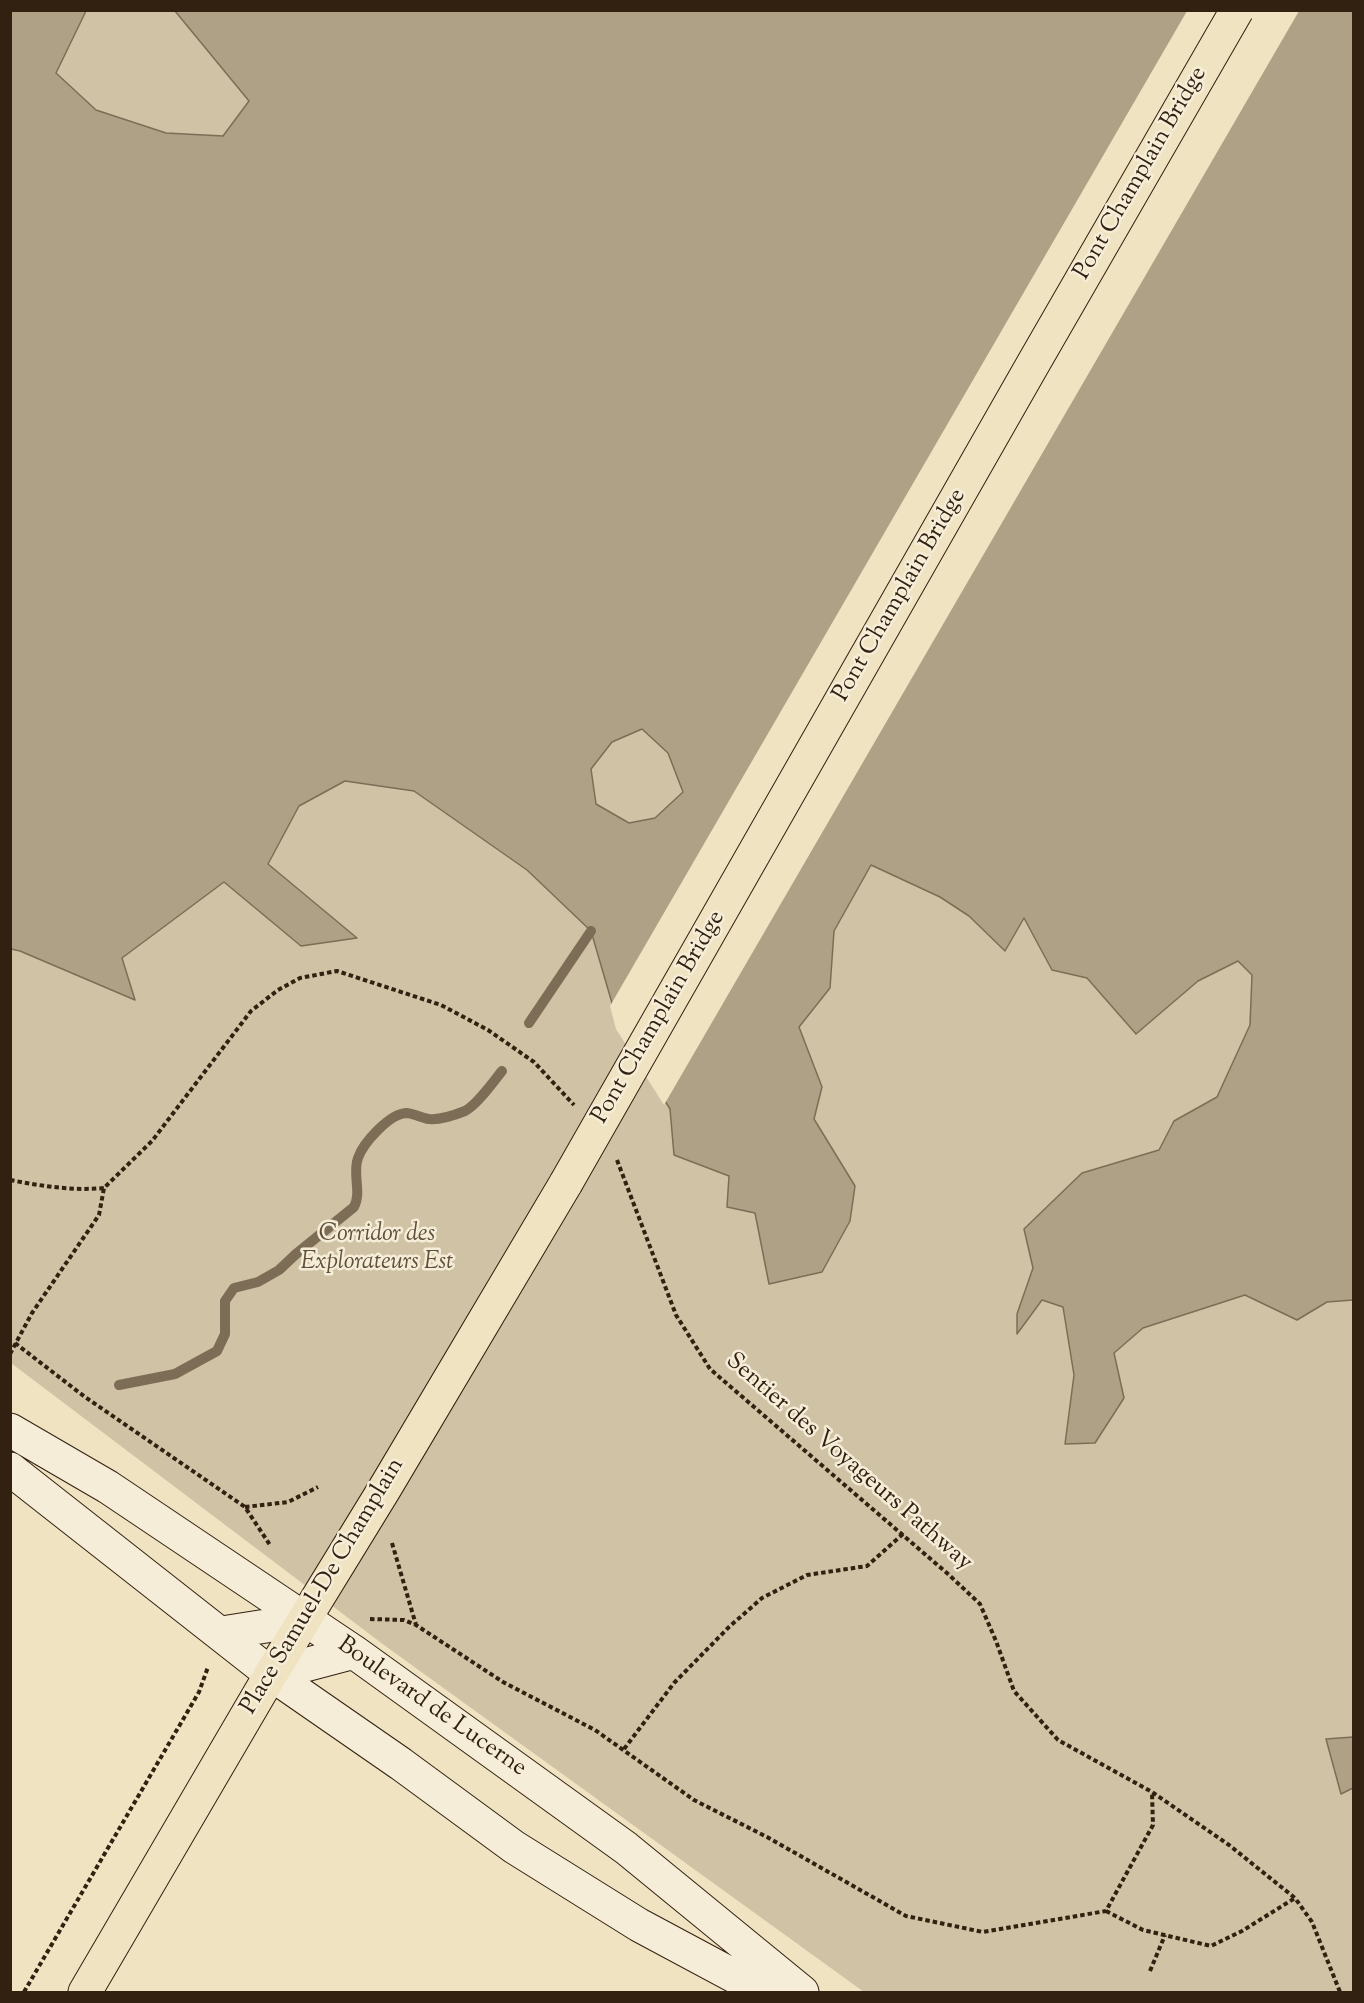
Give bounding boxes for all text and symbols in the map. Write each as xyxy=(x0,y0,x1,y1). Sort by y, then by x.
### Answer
street label: Pont Champlain Bridge xyxy=(1069,62,1215,286)
street label: Pont Champlain Bridge xyxy=(828,484,974,708)
street label: Pont Champlain Bridge xyxy=(587,906,733,1130)
park label: Corridor des Explorateurs Est xyxy=(301,1222,453,1278)
street label: Sentier des Voyageurs Pathway xyxy=(719,1348,977,1578)
street label: Place Samuel-De Champlain xyxy=(236,1454,412,1720)
street label: Boulevard de Lucerne xyxy=(331,1632,531,1784)

